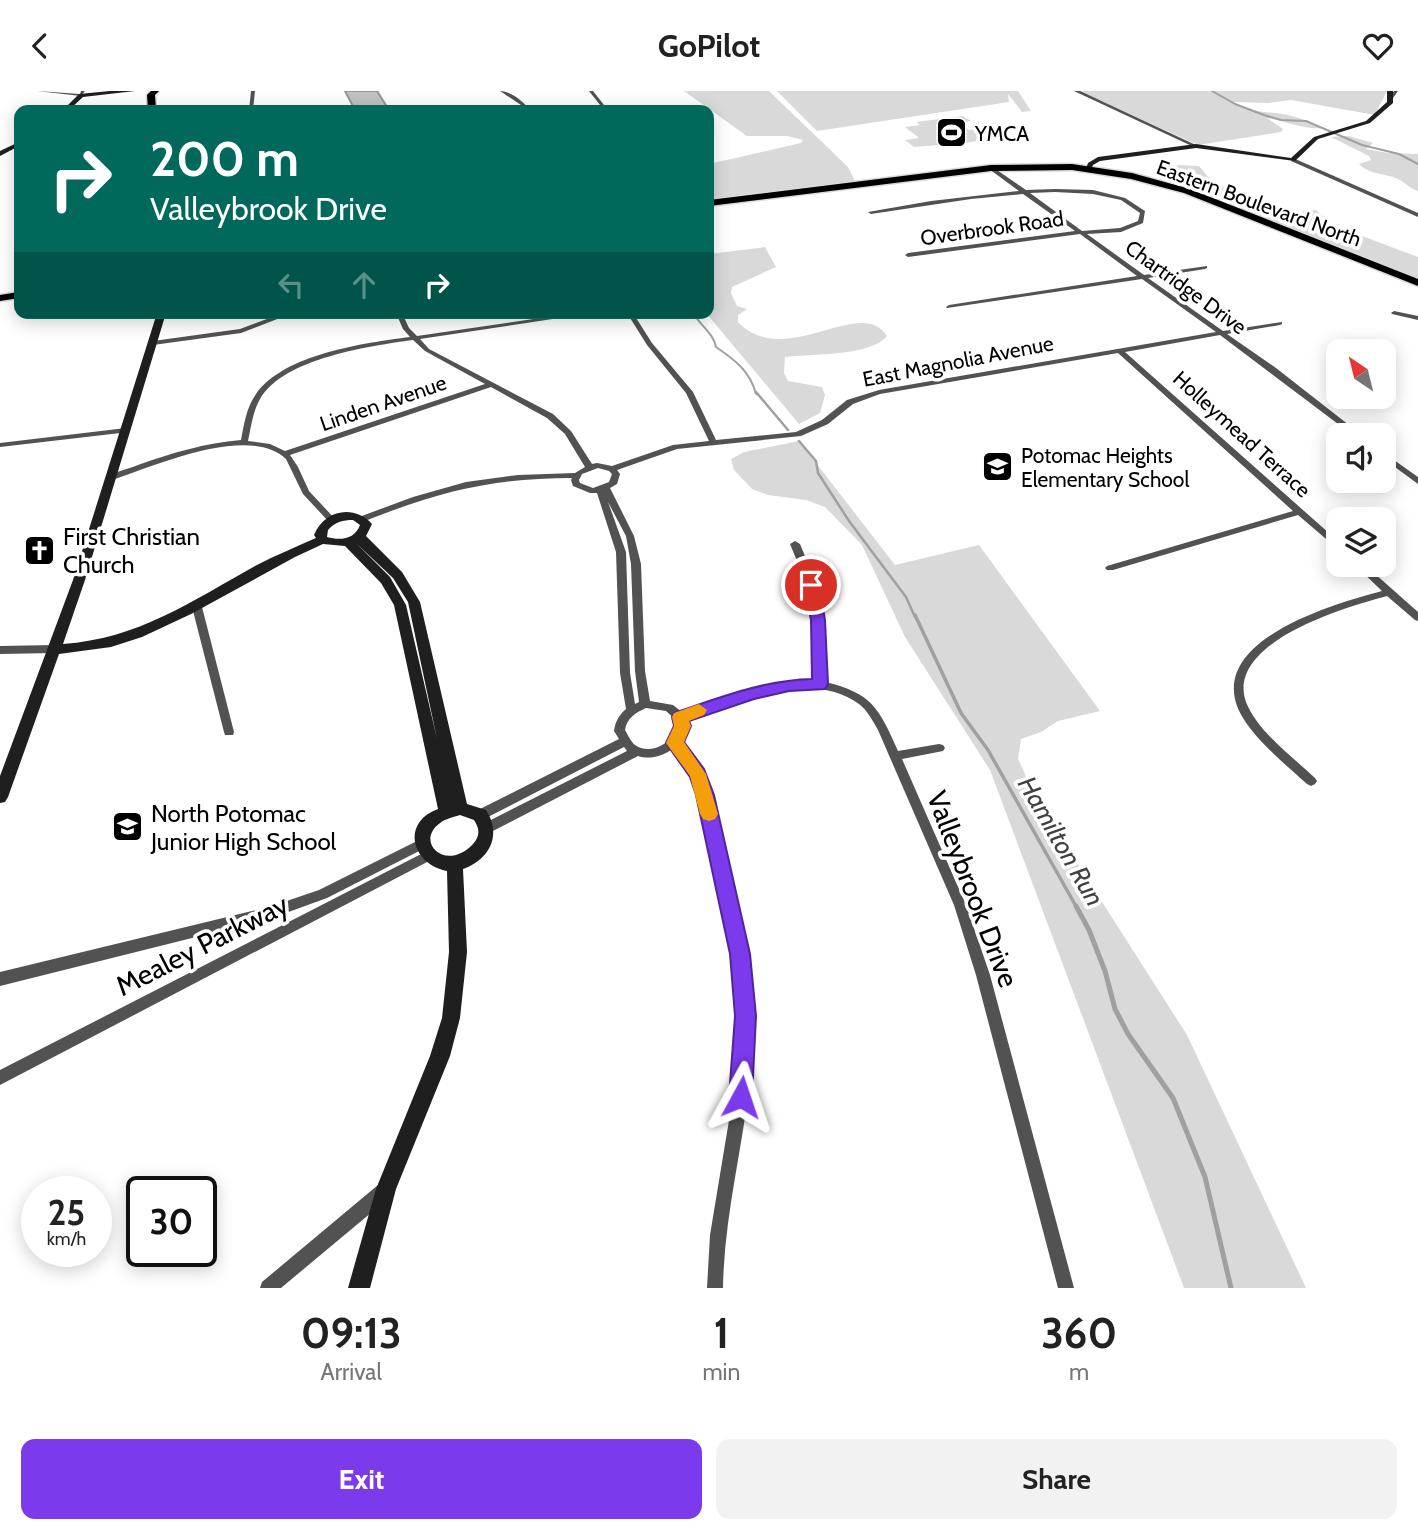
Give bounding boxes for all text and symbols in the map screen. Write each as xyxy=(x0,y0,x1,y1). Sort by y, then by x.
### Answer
text: GoPilot xyxy=(658,26,760,65)
icon: back xyxy=(21,27,59,65)
icon: heart xyxy=(1359,27,1397,65)
sports icon: YMCA xyxy=(935,116,969,150)
place label: YMCA xyxy=(974,121,1029,146)
text: 200 m xyxy=(150,129,299,188)
icon: right xyxy=(35,133,126,224)
street label: Eastern Boulevard North xyxy=(1153,154,1365,252)
text: Valleybrook Drive xyxy=(150,189,387,228)
street label: Overbrook Road xyxy=(919,206,1065,250)
street label: Chartridge Drive xyxy=(1120,235,1252,340)
icon: left xyxy=(272,266,310,304)
icon: ahead xyxy=(345,266,383,304)
icon: right xyxy=(418,266,456,304)
street label: East Magnolia Avenue xyxy=(861,330,1056,392)
north arrow xyxy=(1326,339,1396,409)
map controls xyxy=(1326,339,1396,577)
street label: Holleymead Terrace xyxy=(1168,366,1316,502)
street label: Linden Avenue xyxy=(316,370,450,436)
button: sound xyxy=(1326,423,1396,493)
place label: Potomac Heights Elementary School xyxy=(1021,443,1189,492)
school or university icon: Potomac Heights Elementary School xyxy=(981,450,1015,484)
button: layers xyxy=(1326,507,1396,577)
place label: First Christian Church xyxy=(63,522,200,579)
church icon: First Christian Church xyxy=(23,533,57,567)
pin xyxy=(781,555,841,615)
icon: arrive xyxy=(792,566,830,604)
water label: Hamilton Run xyxy=(1011,770,1111,912)
street label: Valleybrook Drive xyxy=(920,786,1026,992)
place label: North Potomac Junior High School xyxy=(150,799,337,856)
school or university icon: North Potomac Junior High School xyxy=(111,810,145,844)
street label: Mealey Parkway xyxy=(110,887,294,1003)
position arrow xyxy=(704,1060,778,1134)
speed limit sign: 30 xyxy=(126,1176,217,1267)
text: 25 xyxy=(48,1191,85,1234)
text: km/h xyxy=(47,1228,86,1250)
text: 09:13 xyxy=(301,1307,402,1359)
text: 1 xyxy=(714,1307,729,1359)
text: 360 xyxy=(1041,1307,1117,1359)
text: Arrival xyxy=(321,1358,382,1386)
text: min xyxy=(702,1358,740,1386)
text: m xyxy=(1069,1358,1089,1386)
button: Exit xyxy=(21,1439,702,1519)
button: Share xyxy=(716,1439,1397,1519)

